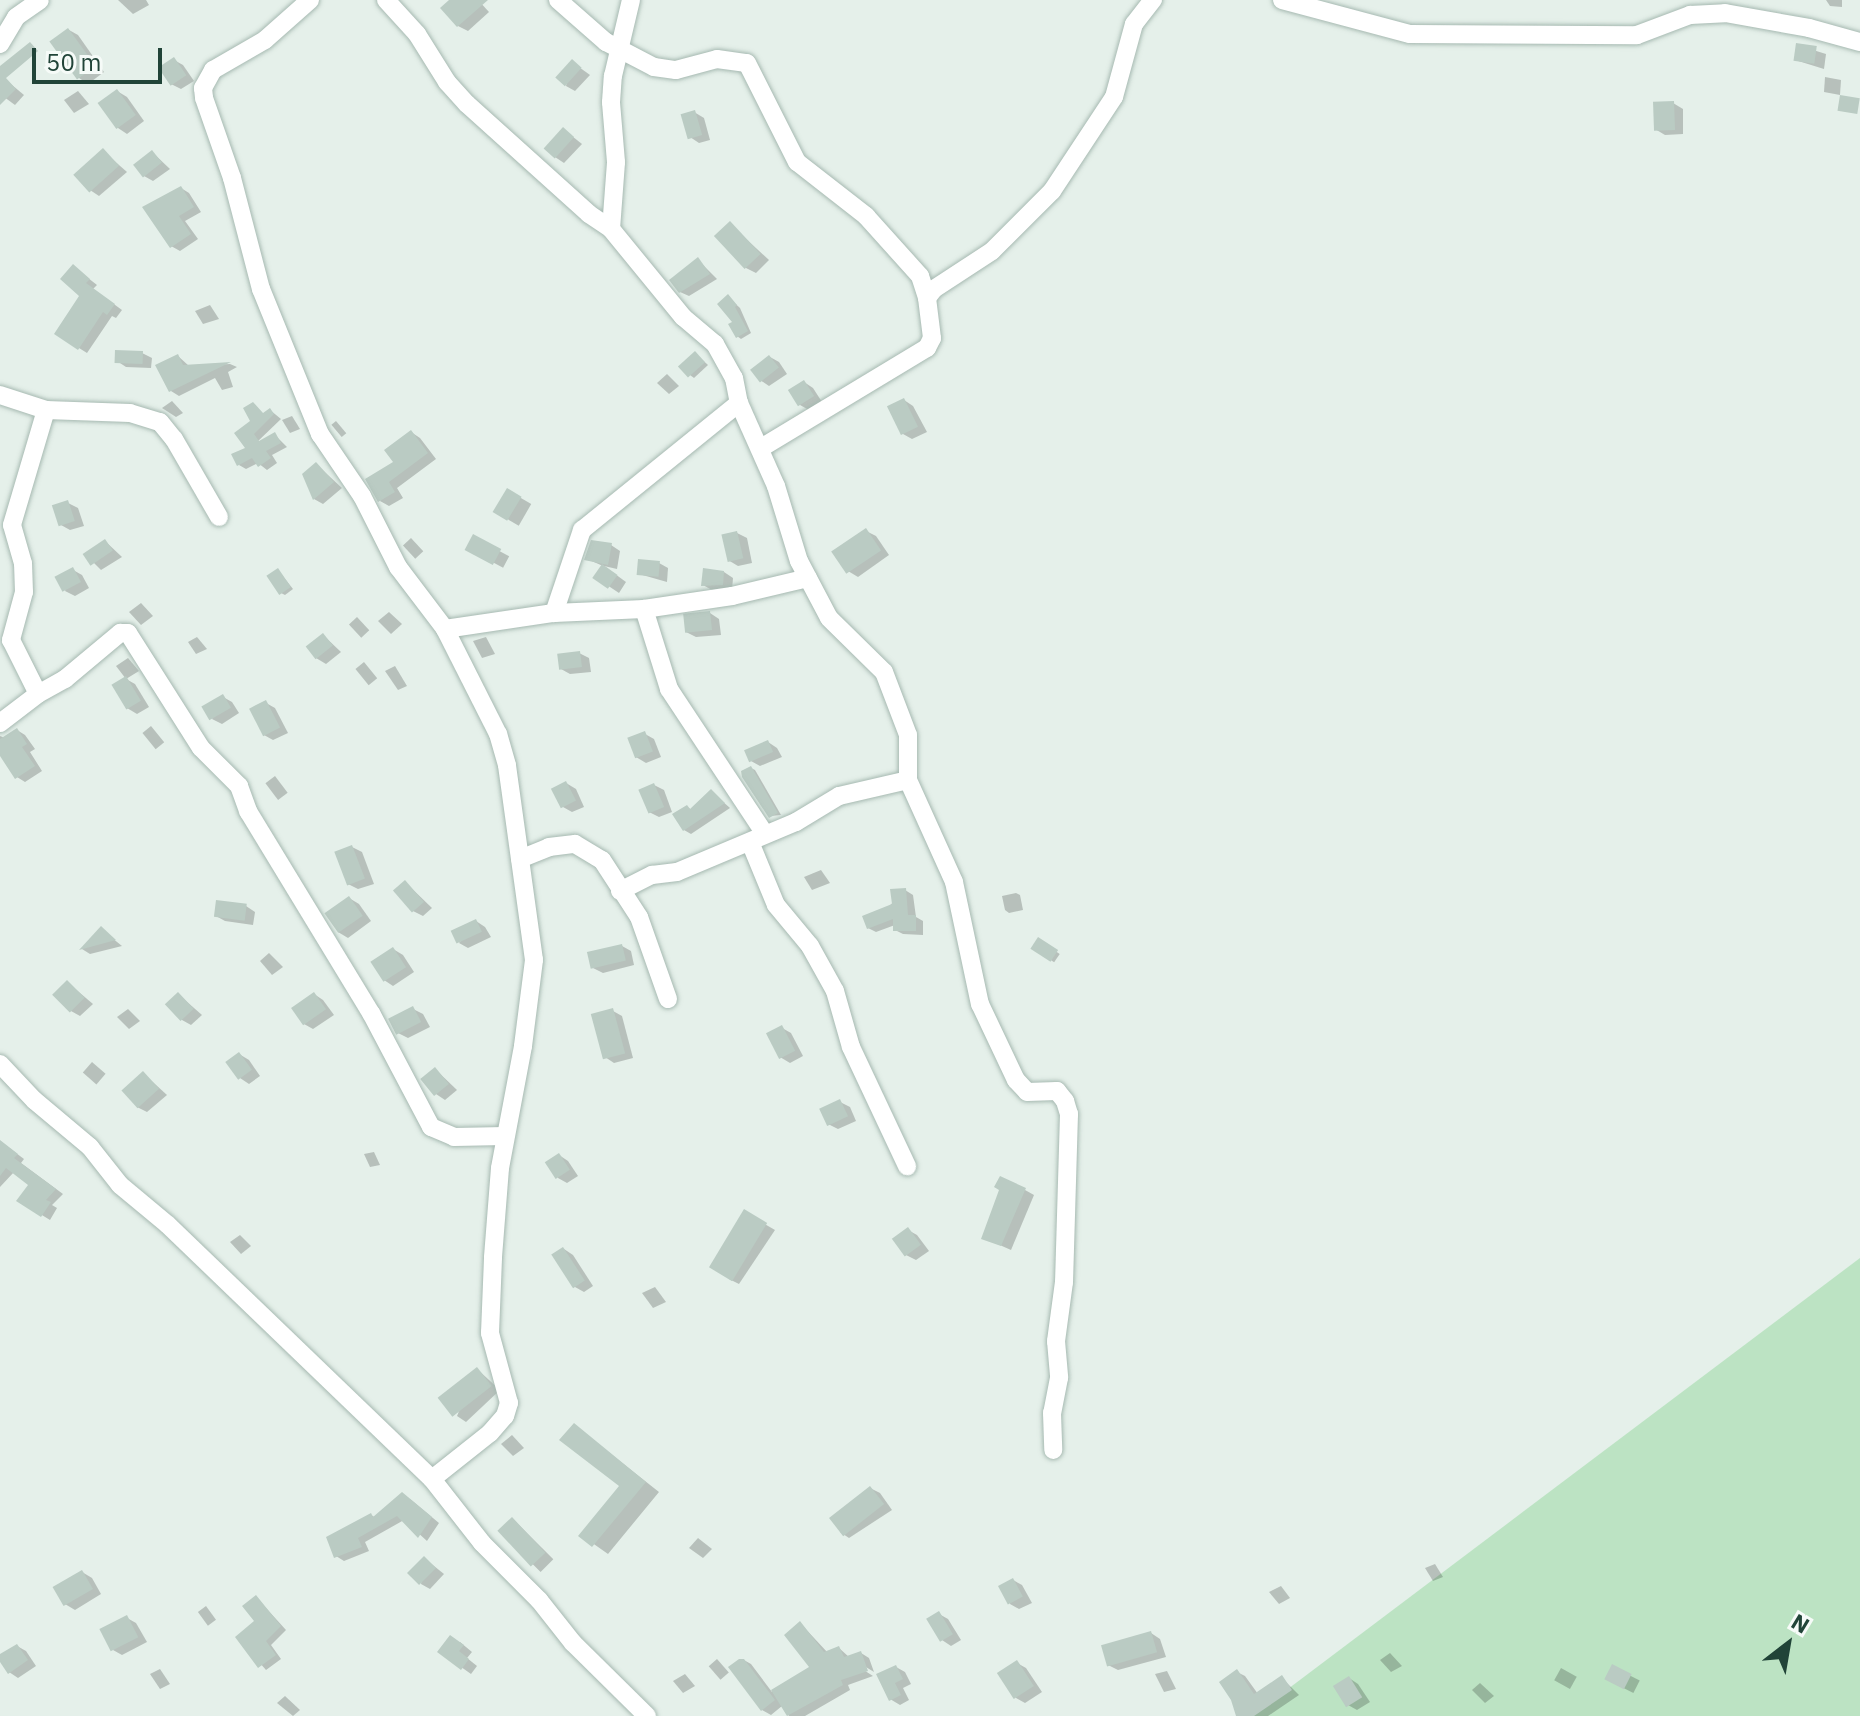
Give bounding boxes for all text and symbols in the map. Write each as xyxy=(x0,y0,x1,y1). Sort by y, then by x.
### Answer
scale bar xyxy=(36,32,166,82)
text: 50 m xyxy=(46,46,101,78)
north arrow xyxy=(1748,1604,1828,1684)
text: N xyxy=(1786,1606,1815,1640)

